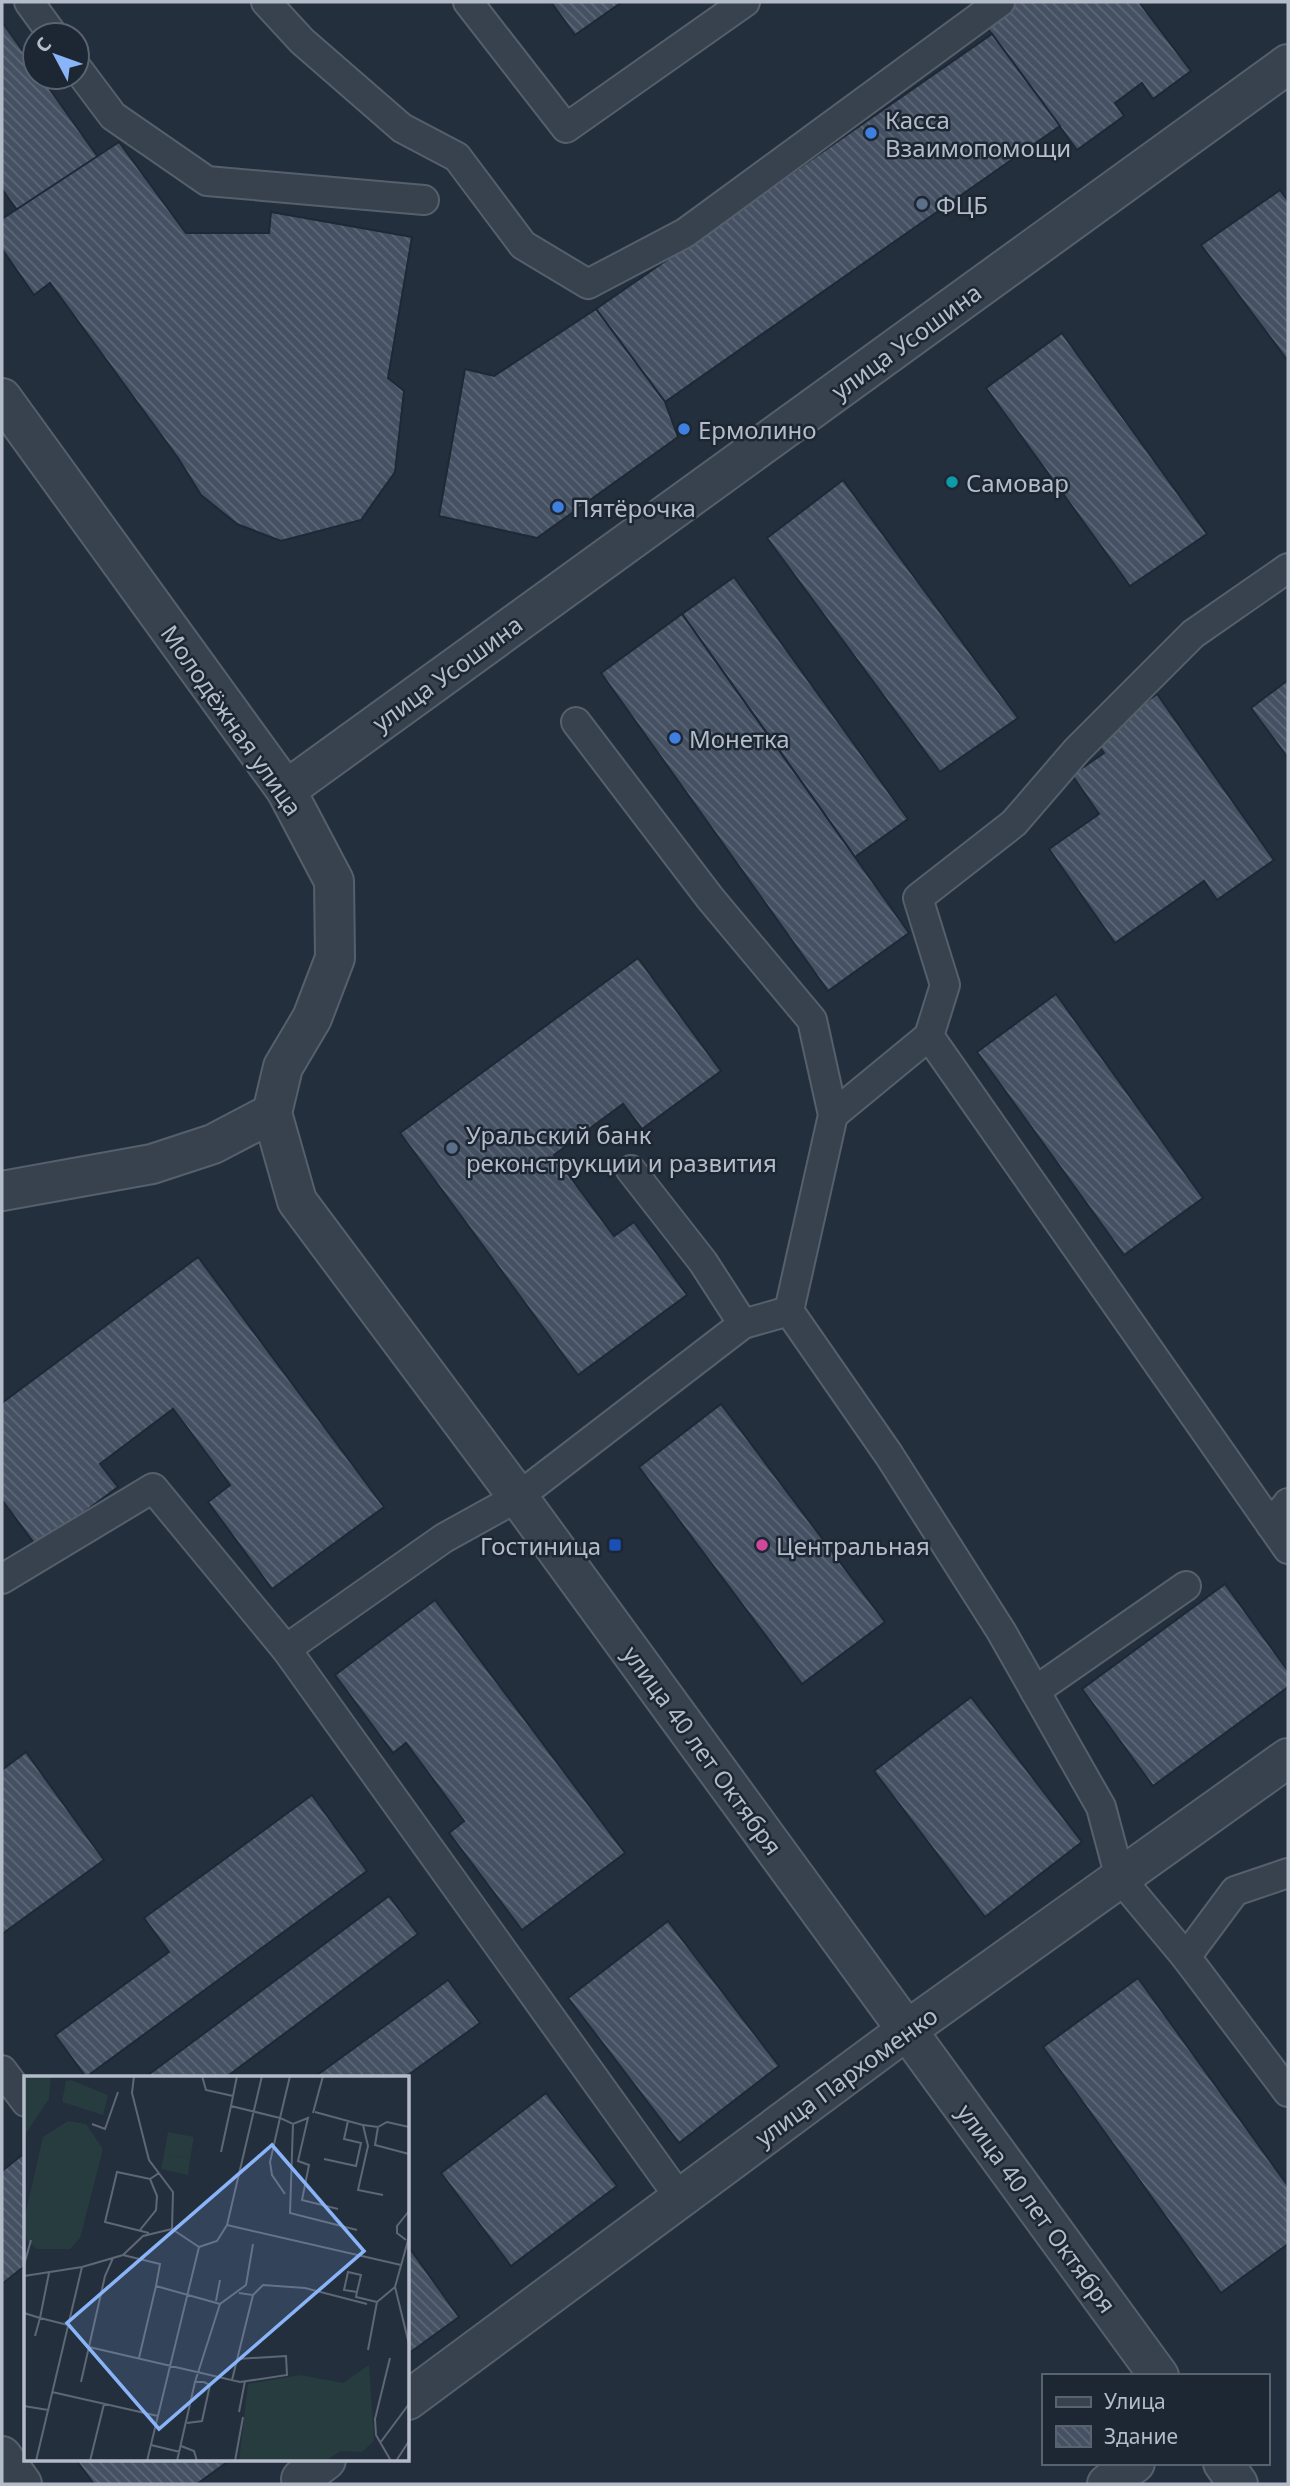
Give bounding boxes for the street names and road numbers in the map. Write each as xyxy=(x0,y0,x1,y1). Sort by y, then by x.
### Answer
street label: улица Усошина xyxy=(824,275,988,407)
street label: улица Усошина xyxy=(365,607,529,739)
street label: Молодёжная улица xyxy=(154,618,310,822)
street label: улица 40 лет Октября xyxy=(616,1639,790,1861)
street label: улица Пархоменко xyxy=(748,1998,944,2154)
street label: улица 40 лет Октября xyxy=(950,2097,1124,2319)

